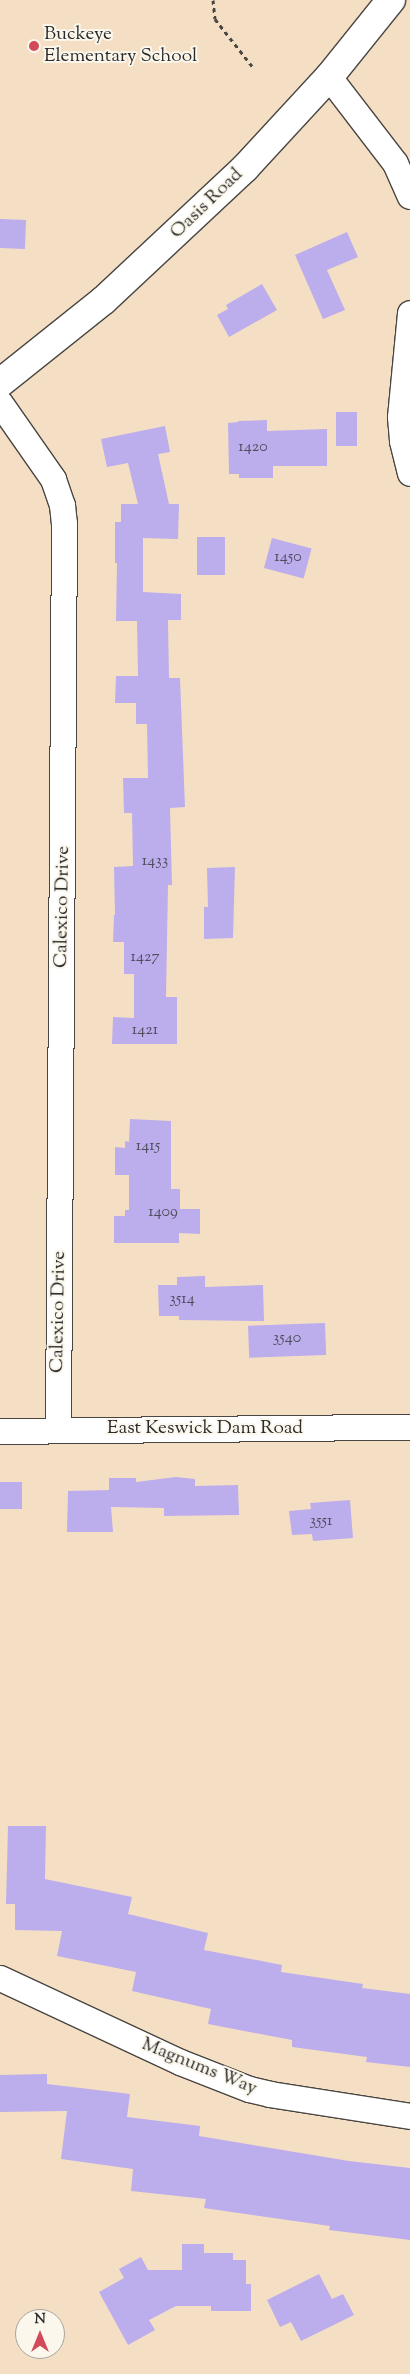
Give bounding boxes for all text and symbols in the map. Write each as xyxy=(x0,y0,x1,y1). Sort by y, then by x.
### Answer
place label: Buckeye Elementary School xyxy=(44,24,197,68)
marker: Buckeye Elementary School xyxy=(28,40,40,52)
street label: Oasis Road xyxy=(166,164,248,244)
house number: 1420 xyxy=(238,438,268,458)
house number: 1450 xyxy=(274,548,302,568)
street label: Calexico Drive xyxy=(51,846,75,968)
house number: 1433 xyxy=(142,852,168,872)
house number: 1427 xyxy=(130,948,160,968)
house number: 1421 xyxy=(132,1021,158,1041)
house number: 1415 xyxy=(136,1137,160,1157)
house number: 1409 xyxy=(148,1203,178,1223)
street label: Calexico Drive xyxy=(47,1251,71,1373)
house number: 3514 xyxy=(169,1290,195,1310)
house number: 3540 xyxy=(273,1329,301,1349)
street label: East Keswick Dam Road xyxy=(107,1418,303,1440)
house number: 3551 xyxy=(310,1512,332,1532)
street label: Magnums Way xyxy=(138,2034,260,2100)
north arrow xyxy=(15,2309,65,2359)
text: N xyxy=(34,2310,46,2330)

